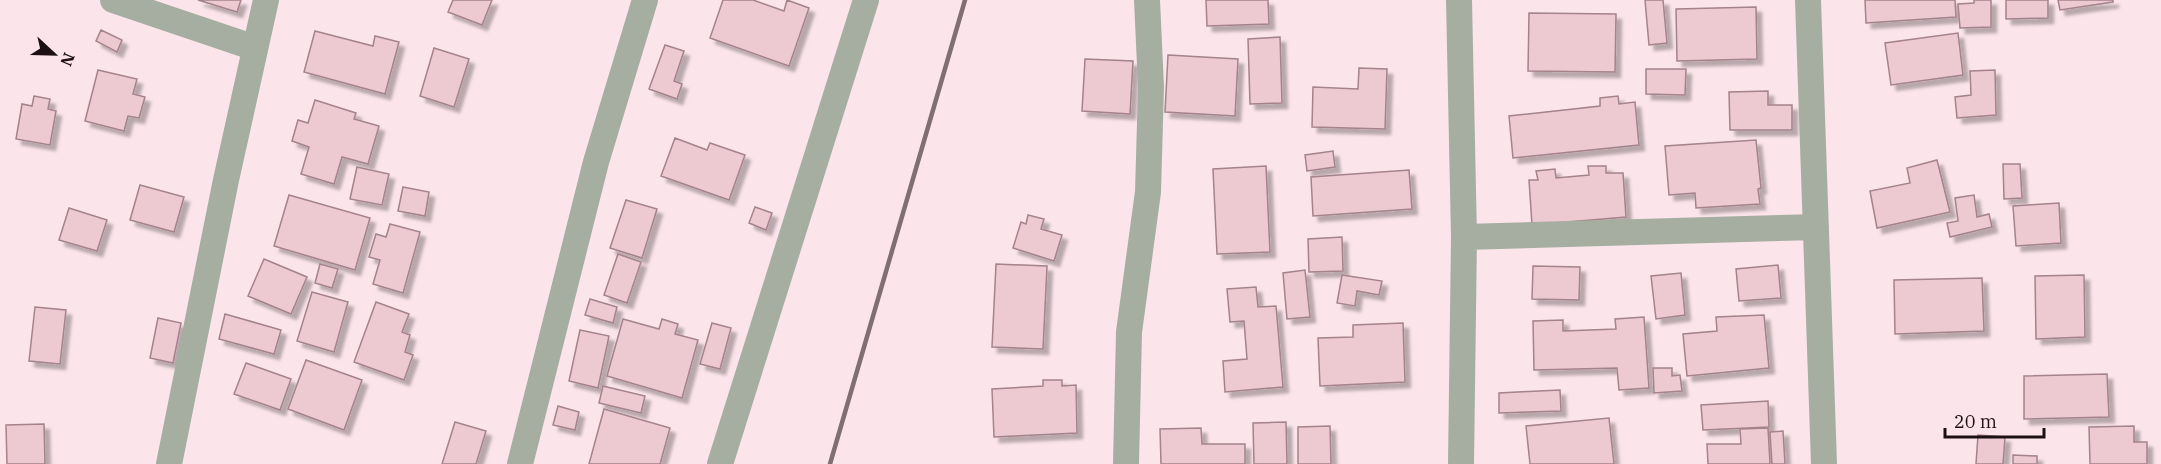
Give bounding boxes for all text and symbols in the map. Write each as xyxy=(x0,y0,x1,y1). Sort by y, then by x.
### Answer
north arrow xyxy=(24,24,84,84)
text: N xyxy=(56,50,80,69)
scale bar xyxy=(1945,401,2044,439)
text: 20 m xyxy=(1954,410,1997,433)

